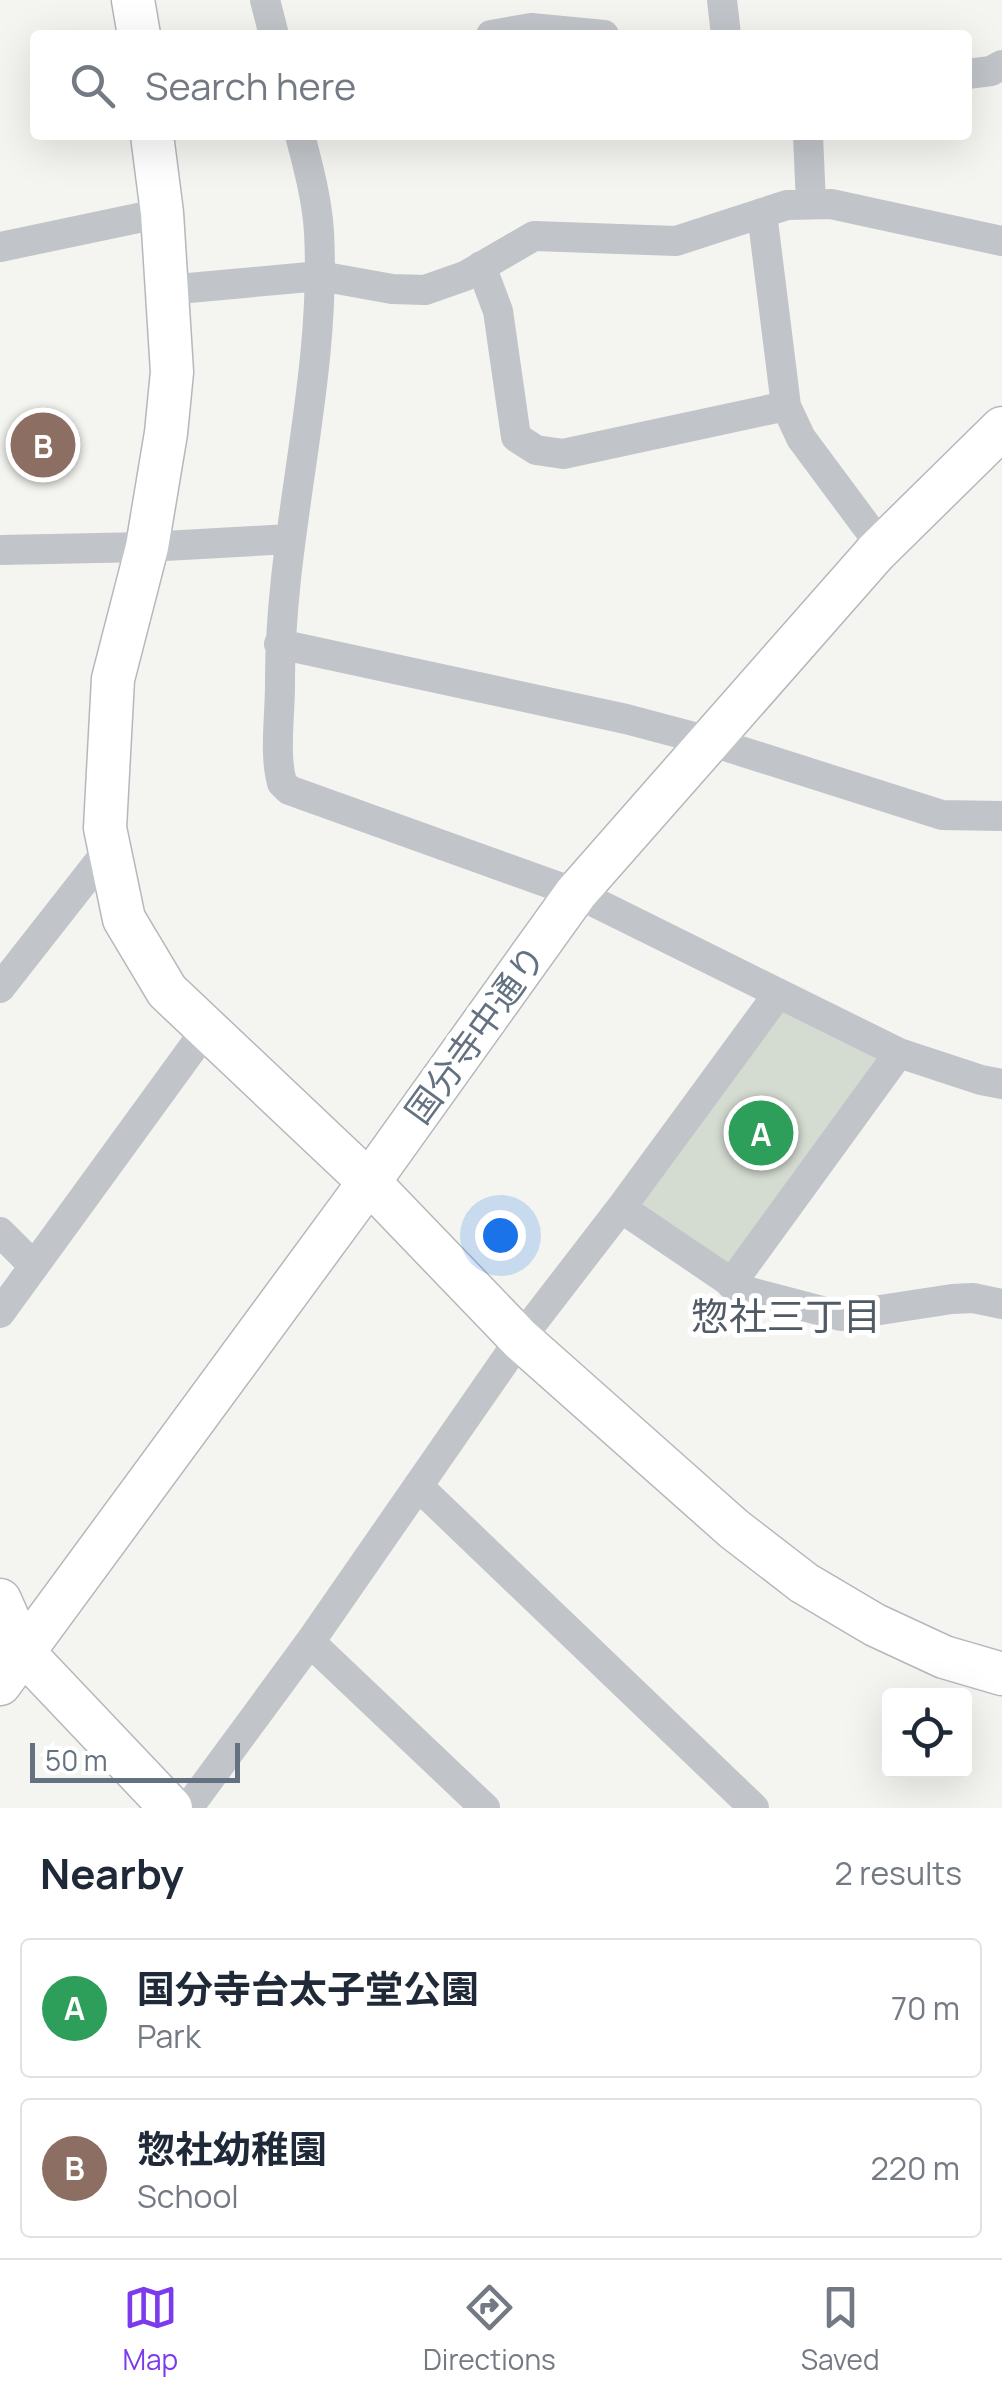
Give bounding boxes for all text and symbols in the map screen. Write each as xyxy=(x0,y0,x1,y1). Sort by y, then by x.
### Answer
search box xyxy=(30,30,972,140)
icon: search xyxy=(65,58,120,113)
text: Search here xyxy=(145,59,356,111)
pin: B xyxy=(10,408,76,482)
street label: 国分寺中通り xyxy=(394,935,556,1133)
pin: A xyxy=(728,1096,794,1170)
your location xyxy=(475,1210,526,1261)
district label: 惣社三丁目 xyxy=(691,1289,881,1341)
map controls xyxy=(882,1688,972,1778)
button: locate xyxy=(882,1688,972,1778)
scale bar xyxy=(30,1738,240,1782)
text: 50 m xyxy=(45,1741,108,1779)
text: Nearby xyxy=(40,1844,184,1902)
text: 2 results xyxy=(835,1851,962,1895)
text: 国分寺台太子堂公園 xyxy=(137,1962,479,2014)
text: A xyxy=(64,1986,85,2030)
text: 70 m xyxy=(891,1986,960,2030)
text: Park xyxy=(137,2014,201,2058)
text: 惣社幼稚園 xyxy=(137,2122,327,2174)
text: B xyxy=(64,2146,85,2190)
text: 220 m xyxy=(870,2146,960,2190)
text: School xyxy=(137,2174,239,2218)
tab: Map xyxy=(122,2280,178,2378)
tab: Directions xyxy=(423,2280,556,2378)
tab: Saved xyxy=(801,2280,880,2378)

